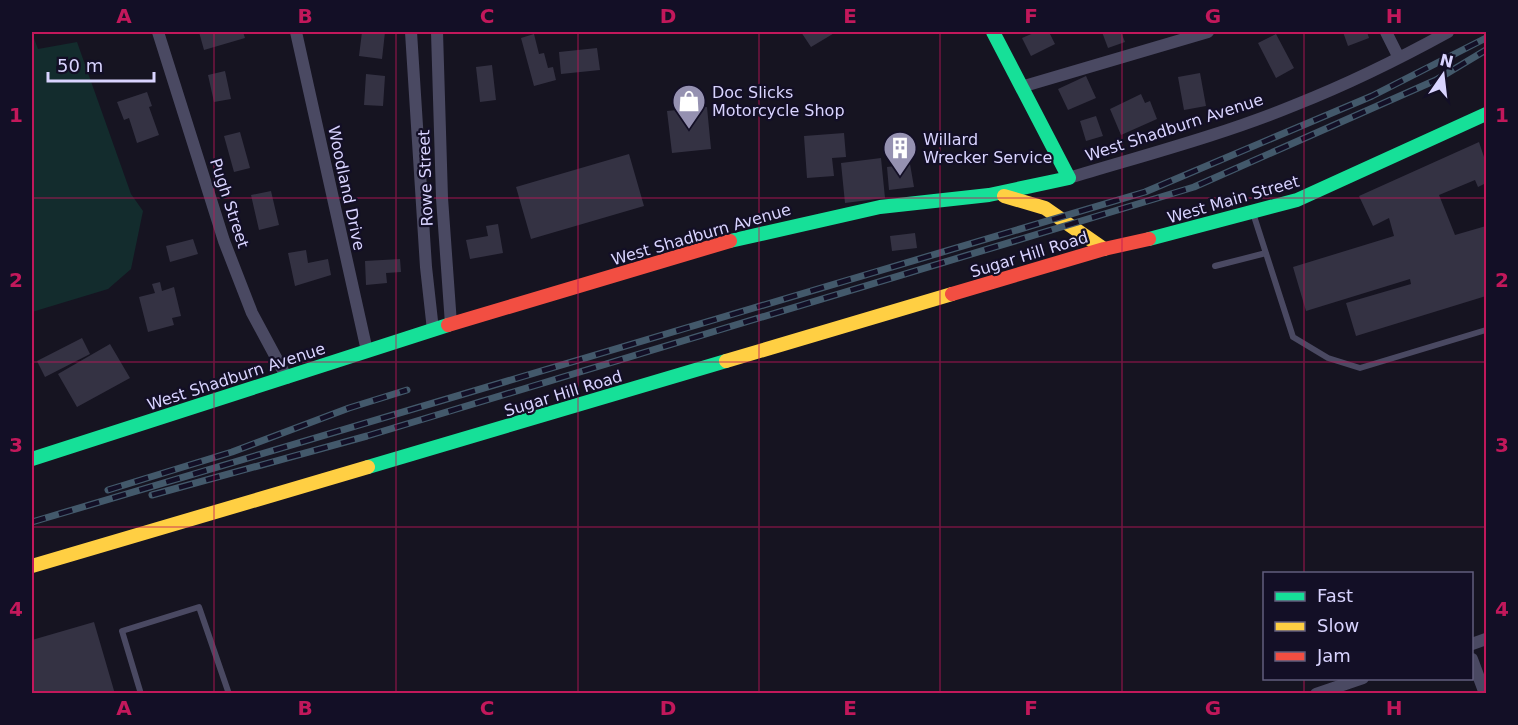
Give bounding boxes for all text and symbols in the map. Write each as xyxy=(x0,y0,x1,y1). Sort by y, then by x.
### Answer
text: A xyxy=(116,4,132,28)
text: B xyxy=(297,4,313,28)
text: C xyxy=(480,4,494,28)
text: D xyxy=(660,4,676,28)
text: E xyxy=(843,4,857,28)
text: F xyxy=(1024,4,1038,28)
text: G xyxy=(1205,4,1221,28)
text: H xyxy=(1386,4,1402,28)
scale bar xyxy=(48,45,154,83)
north arrow xyxy=(1413,45,1473,105)
text: N xyxy=(1438,50,1455,72)
text: 50 m xyxy=(57,55,103,76)
shop icon: Doc Slicks Motorcycle Shop xyxy=(671,83,707,130)
place label: Doc Slicks Motorcycle Shop xyxy=(712,83,845,120)
street label: West Shadburn Avenue xyxy=(1083,90,1266,165)
text: 1 xyxy=(9,103,23,127)
text: 1 xyxy=(1495,103,1509,127)
street label: Woodland Drive xyxy=(324,124,369,252)
street label: Rowe Street xyxy=(414,129,437,227)
building icon: Willard Wrecker Service xyxy=(882,130,918,177)
place label: Willard Wrecker Service xyxy=(923,130,1052,167)
street label: Pugh Street xyxy=(206,156,253,251)
street label: West Main Street xyxy=(1165,172,1301,227)
street label: West Shadburn Avenue xyxy=(609,200,793,269)
street label: Sugar Hill Road xyxy=(968,227,1091,281)
text: 2 xyxy=(9,268,23,292)
text: 2 xyxy=(1495,268,1509,292)
street label: West Shadburn Avenue xyxy=(145,339,328,414)
street label: Sugar Hill Road xyxy=(502,366,625,420)
text: 3 xyxy=(9,433,23,457)
text: 3 xyxy=(1495,433,1509,457)
legend xyxy=(1263,572,1473,680)
text: Fast xyxy=(1317,585,1353,606)
text: 4 xyxy=(9,597,23,621)
text: 4 xyxy=(1495,597,1509,621)
text: Slow xyxy=(1317,615,1359,636)
text: Jam xyxy=(1316,645,1351,666)
text: A xyxy=(116,696,132,720)
text: B xyxy=(297,696,313,720)
text: C xyxy=(480,696,494,720)
text: D xyxy=(660,696,676,720)
text: E xyxy=(843,696,857,720)
text: F xyxy=(1024,696,1038,720)
text: G xyxy=(1205,696,1221,720)
text: H xyxy=(1386,696,1402,720)

